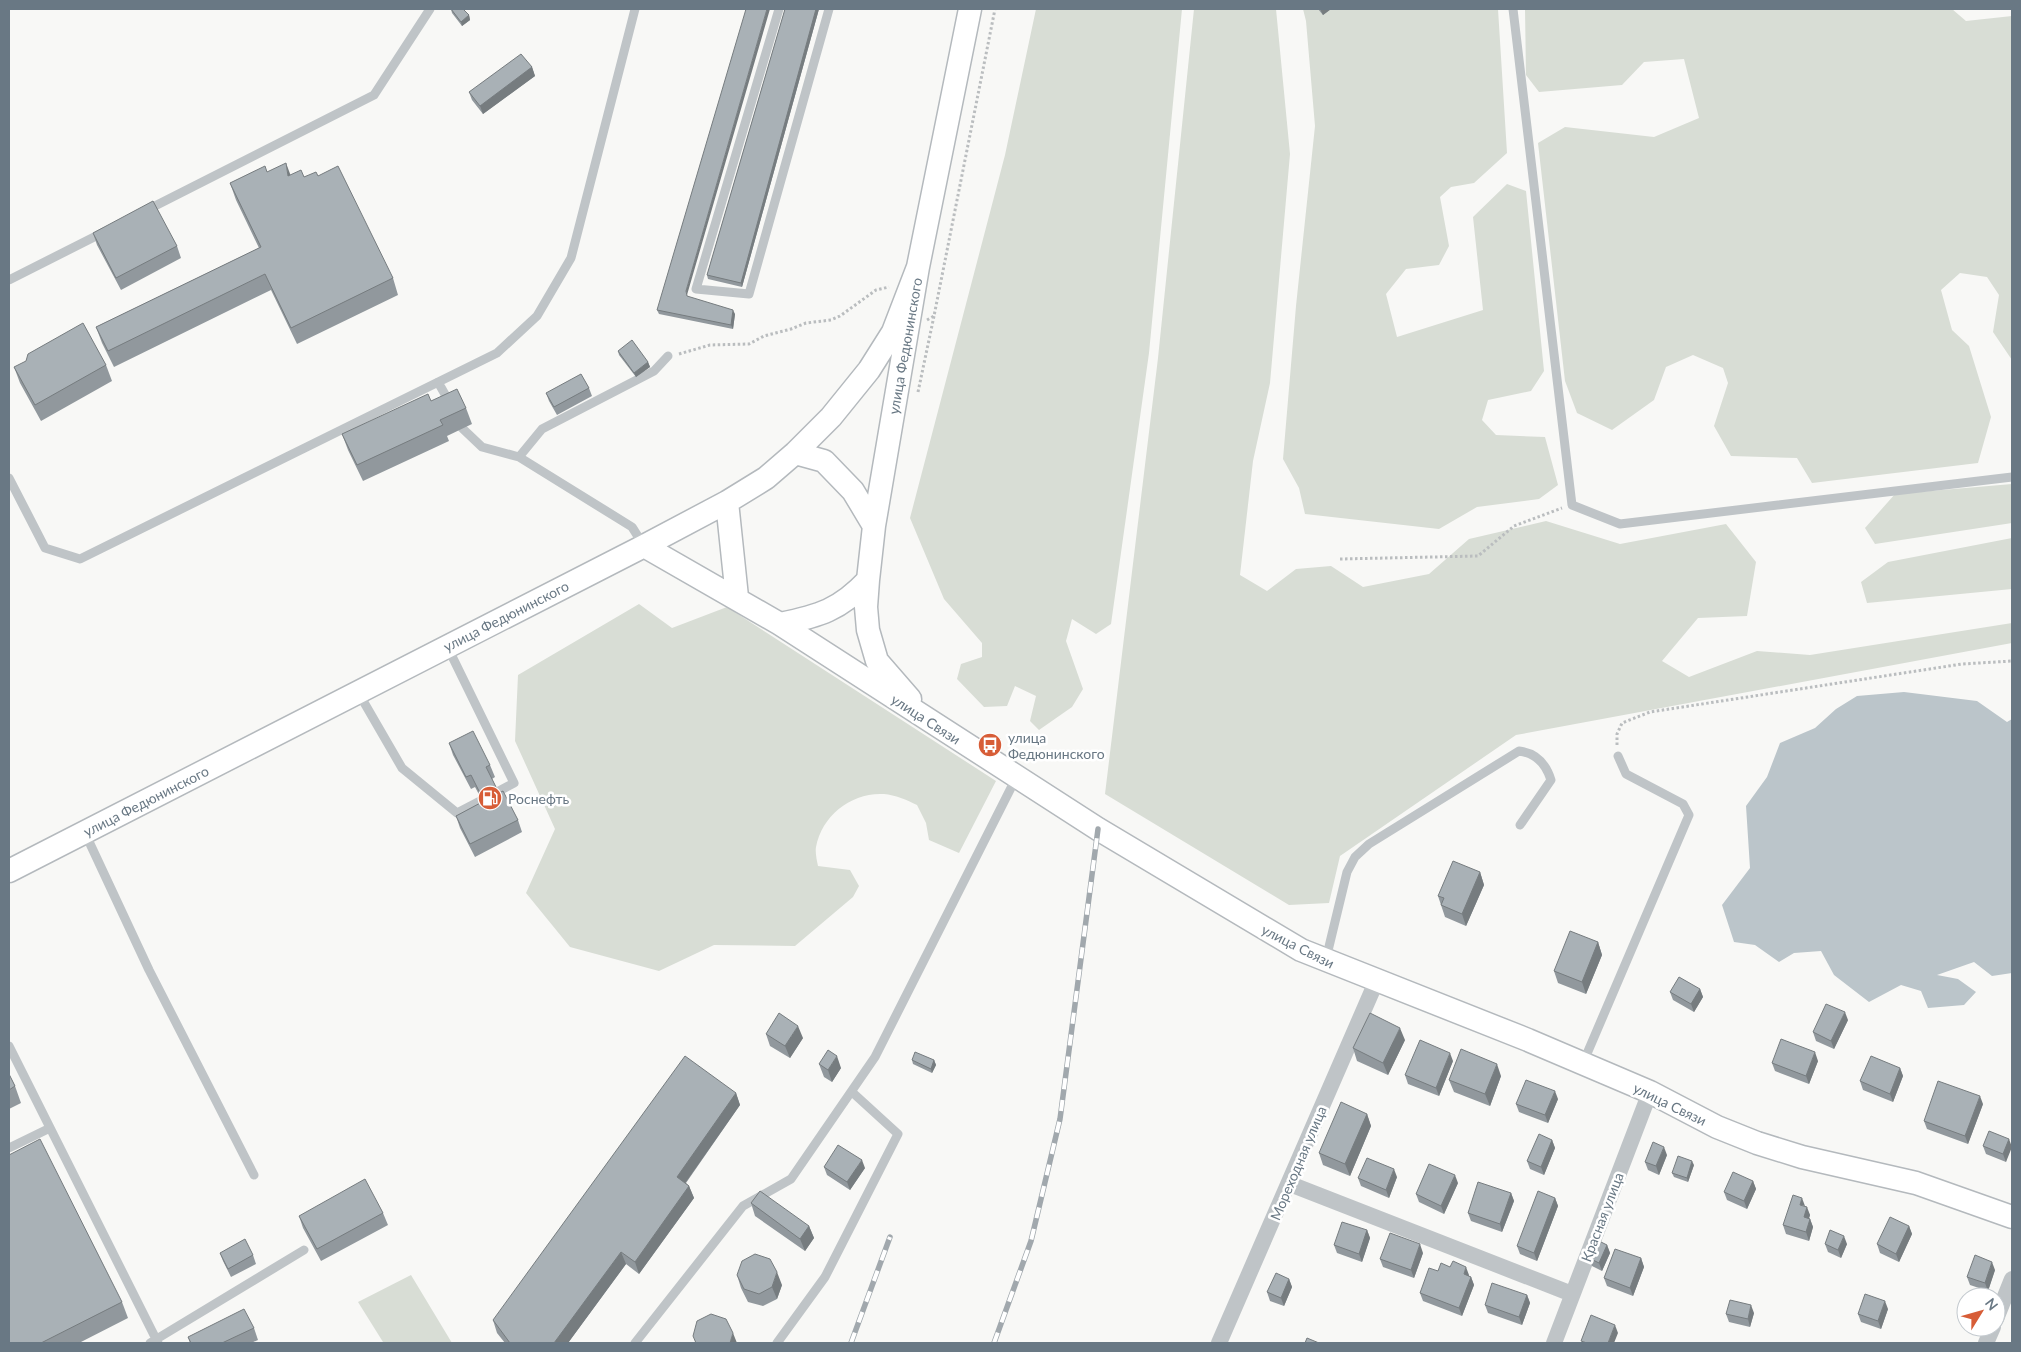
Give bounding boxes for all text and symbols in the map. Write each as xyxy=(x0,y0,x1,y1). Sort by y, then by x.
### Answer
street label: улица Федюнинского xyxy=(885,276,925,416)
street label: улица Федюнинского xyxy=(440,577,572,655)
street label: улица Связи xyxy=(888,690,964,748)
place label: улица Федюнинского xyxy=(1008,729,1105,762)
bus stop icon: улица Федюнинского xyxy=(977,732,1003,758)
street label: улица Федюнинского xyxy=(80,762,212,840)
fuel station icon: Роснефть xyxy=(477,785,503,811)
place label: Роснефть xyxy=(508,790,570,807)
street label: улица Связи xyxy=(1259,920,1337,972)
street label: улица Связи xyxy=(1631,1079,1709,1129)
street label: Мореходная улица xyxy=(1266,1103,1330,1223)
street label: Красная улица xyxy=(1577,1170,1627,1264)
north arrow xyxy=(1956,1287,2006,1337)
text: N xyxy=(1982,1294,2002,1313)

